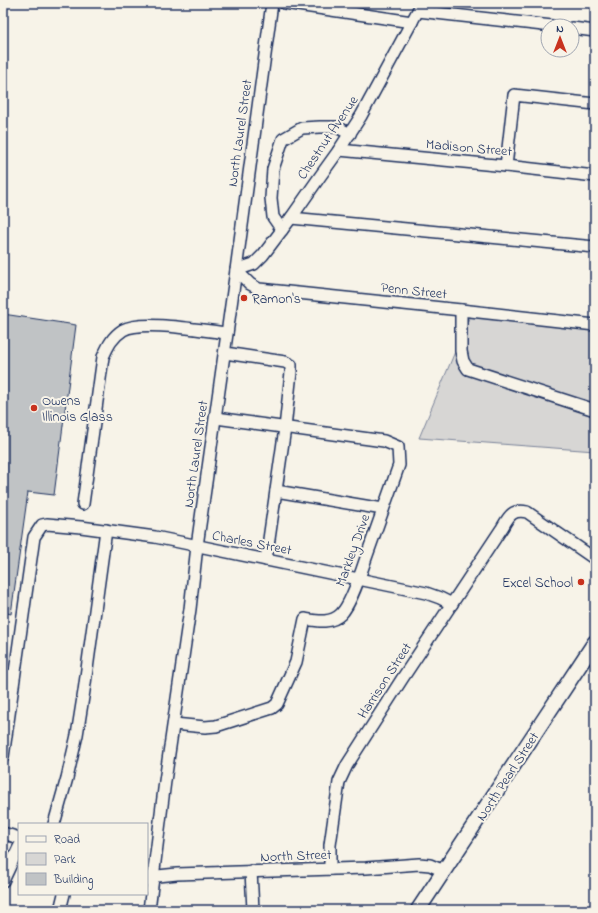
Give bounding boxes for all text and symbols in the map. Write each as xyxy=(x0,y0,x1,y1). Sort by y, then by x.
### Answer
north arrow xyxy=(540,18,580,58)
text: N xyxy=(556,21,564,37)
street label: North Laurel Street xyxy=(223,78,258,188)
street label: Chestnut Avenue xyxy=(292,91,365,184)
street label: Madison Street xyxy=(425,134,513,163)
street label: Penn Street xyxy=(380,278,448,305)
place label: Ramon's xyxy=(252,289,301,310)
marker: Ramon's xyxy=(239,293,249,303)
place label: Owens Illinois Glass xyxy=(42,391,113,428)
street label: North Laurel Street xyxy=(179,399,214,509)
marker: Owens Illinois Glass xyxy=(29,403,39,413)
street label: Markley Drive xyxy=(331,511,377,590)
street label: Charles Street xyxy=(210,525,294,562)
place label: Excel School xyxy=(502,573,573,594)
marker: Excel School xyxy=(576,577,586,587)
street label: Harrison Street xyxy=(353,638,418,723)
street label: North Pearl Street xyxy=(472,728,545,826)
legend xyxy=(18,823,148,895)
text: Road xyxy=(54,831,80,849)
street label: North Street xyxy=(260,845,332,868)
text: Park xyxy=(54,851,76,869)
text: Building xyxy=(53,871,93,890)

